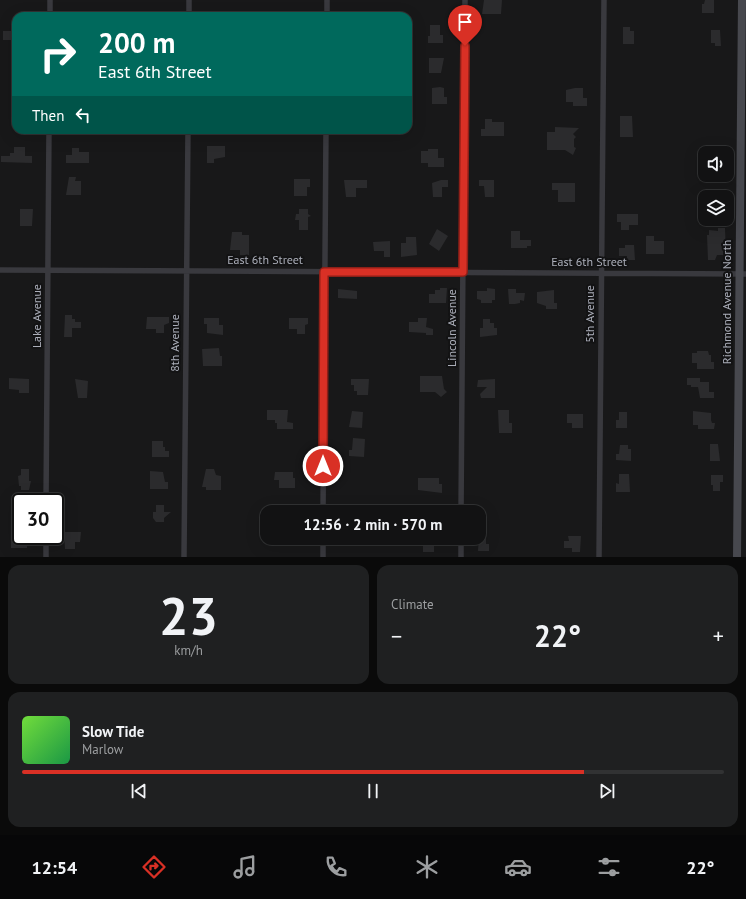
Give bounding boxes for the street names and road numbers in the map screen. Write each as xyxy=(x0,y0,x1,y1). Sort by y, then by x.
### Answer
street label: Richmond Avenue North xyxy=(719,240,734,364)
street label: East 6th Street xyxy=(227,252,303,267)
street label: East 6th Street xyxy=(551,254,627,269)
street label: Lake Avenue xyxy=(29,284,44,348)
street label: 5th Avenue xyxy=(582,285,597,343)
street label: Lincoln Avenue xyxy=(444,289,459,367)
street label: 8th Avenue xyxy=(167,314,182,372)

